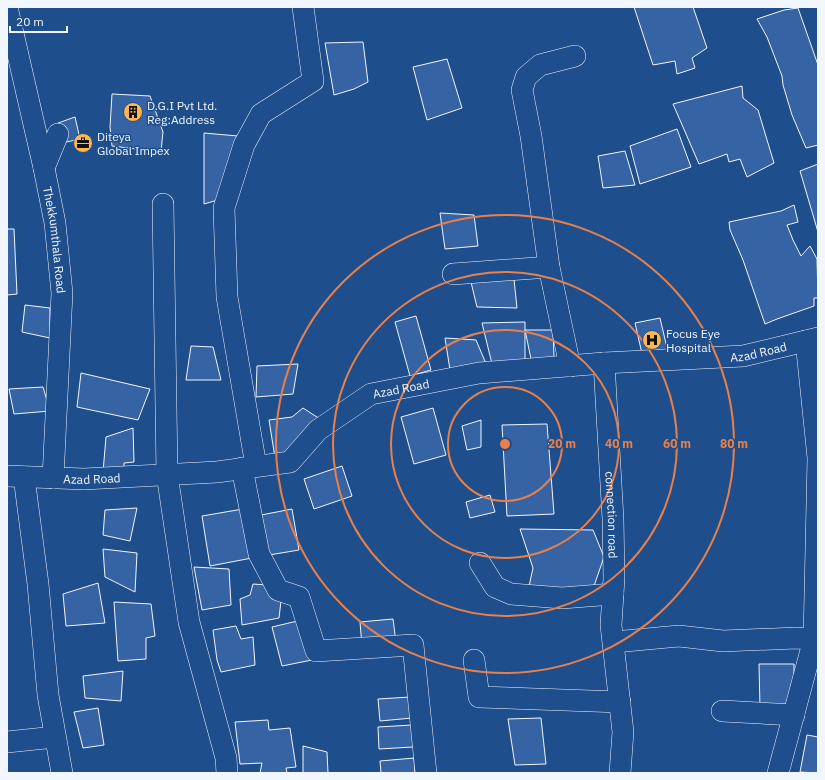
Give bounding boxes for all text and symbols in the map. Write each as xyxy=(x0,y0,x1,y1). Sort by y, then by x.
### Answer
scale bar xyxy=(10,8,67,34)
text: 20 m xyxy=(16,14,44,29)
place label: D.G.I Pvt Ltd. Reg:Address xyxy=(147,98,217,127)
building icon: D.G.I Pvt Ltd. Reg:Address xyxy=(122,101,144,123)
place label: Diteya Global Impex xyxy=(97,129,170,158)
office icon: Diteya Global Impex xyxy=(72,132,94,154)
street label: Thekkumthala Road xyxy=(40,185,69,294)
place label: Focus Eye Hospital xyxy=(666,326,721,355)
hospital icon: Focus Eye Hospital xyxy=(641,329,663,351)
street label: Azad Road xyxy=(730,338,788,364)
street label: Azad Road xyxy=(371,375,430,401)
text: 20 m xyxy=(548,436,576,451)
text: 40 m xyxy=(605,436,633,451)
text: 60 m xyxy=(663,436,691,451)
text: 80 m xyxy=(720,436,748,451)
centre of rings xyxy=(498,437,512,451)
street label: Azad Road xyxy=(63,470,121,487)
street label: connection road xyxy=(603,471,621,558)

